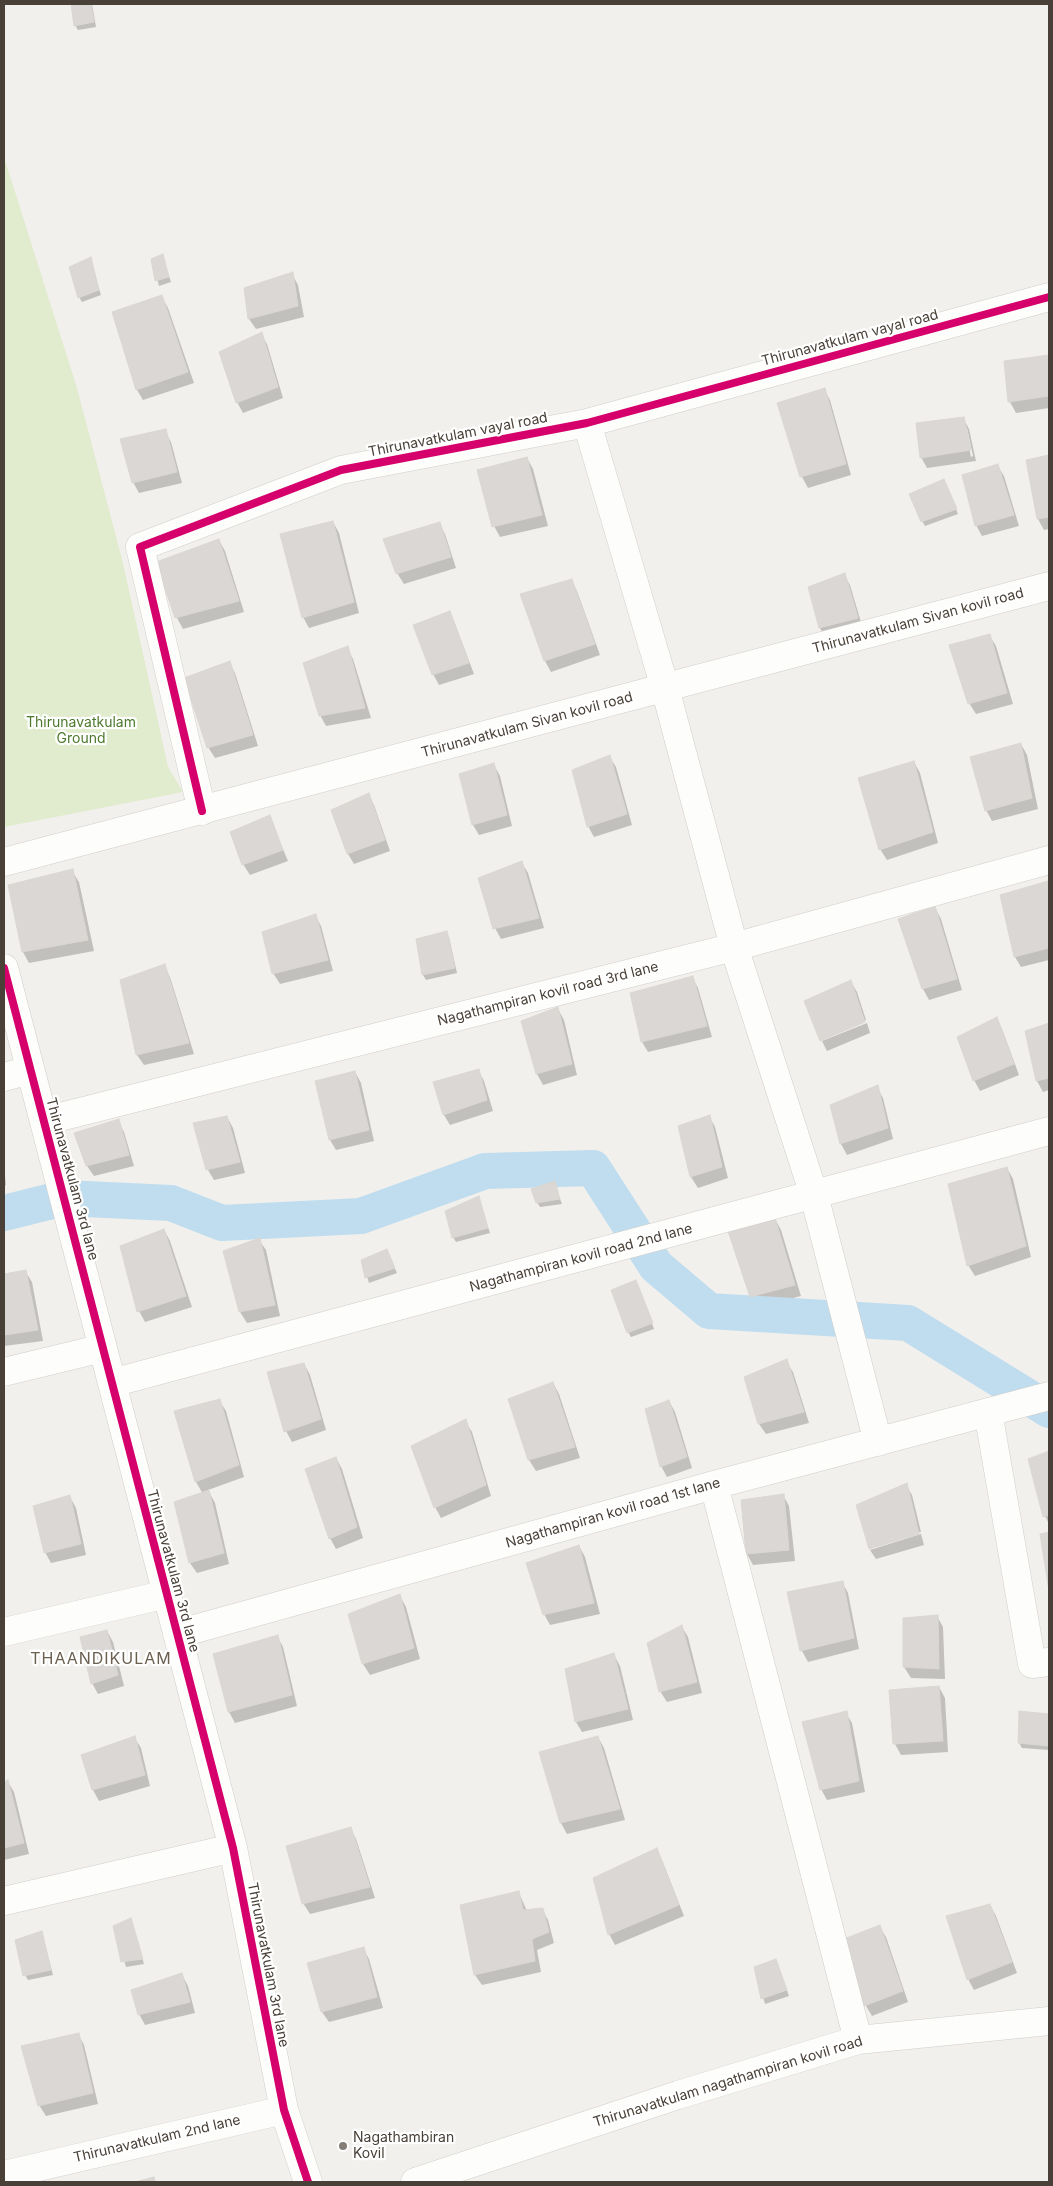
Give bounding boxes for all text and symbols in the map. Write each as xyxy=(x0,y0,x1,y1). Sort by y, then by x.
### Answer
street label: Thirunavatkulam vayal road xyxy=(760,306,940,370)
street label: Thirunavatkulam vayal road xyxy=(367,409,549,461)
street label: Thirunavatkulam Sivan kovil road xyxy=(810,585,1026,657)
street label: Thirunavatkulam Sivan kovil road xyxy=(419,689,635,761)
park label: Thirunavatkulam Ground xyxy=(26,715,136,748)
street label: Nagathampiran kovil road 3rd lane xyxy=(436,958,660,1030)
street label: Thirunavatkulam 3rd lane xyxy=(42,1096,102,1262)
street label: Nagathampiran kovil road 2nd lane xyxy=(468,1220,694,1296)
street label: Nagathampiran kovil road 1st lane xyxy=(504,1474,722,1552)
street label: Thirunavatkulam 3rd lane xyxy=(143,1488,203,1654)
district label: THAANDIKULAM xyxy=(29,1649,173,1669)
street label: Thirunavatkulam 3rd lane xyxy=(244,1881,292,2049)
street label: Thirunavatkulam nagathampiran kovil road xyxy=(591,2033,865,2131)
street label: Thirunavatkulam 2nd lane xyxy=(72,2112,242,2166)
place label: Nagathambiran Kovil xyxy=(353,2130,454,2162)
marker: Nagathambiran Kovil xyxy=(337,2140,349,2152)

